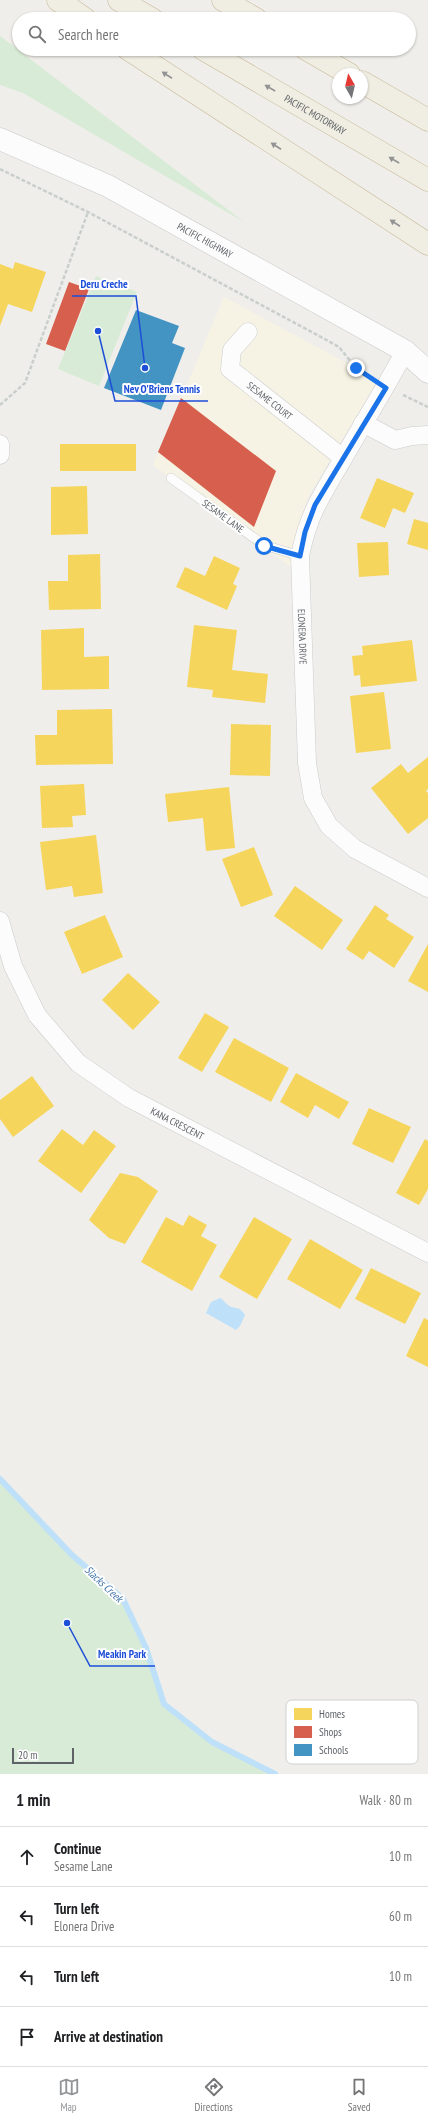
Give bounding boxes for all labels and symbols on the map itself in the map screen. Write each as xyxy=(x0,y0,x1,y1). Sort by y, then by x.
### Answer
north arrow xyxy=(332,68,368,104)
one-way arrow xyxy=(161,71,173,78)
one-way arrow xyxy=(264,84,276,91)
street label: PACIFIC MOTORWAY xyxy=(282,91,349,138)
one-way arrow xyxy=(270,142,282,149)
one-way arrow xyxy=(388,157,400,164)
street label: PACIFIC HIGHWAY xyxy=(175,219,236,261)
one-way arrow xyxy=(389,219,401,226)
callout: Deru Creche xyxy=(72,273,136,296)
text: Deru Creche xyxy=(80,277,128,291)
route end xyxy=(347,359,365,377)
callout: Nev O'Briens Tennis xyxy=(115,378,208,401)
street label: SESAME COURT xyxy=(245,379,296,423)
text: Nev O'Briens Tennis xyxy=(124,382,200,396)
street label: SESAME LANE xyxy=(199,496,247,536)
route start xyxy=(255,537,273,555)
street label: ELONERA DRIVE xyxy=(295,609,310,665)
street label: KANA CRESCENT xyxy=(149,1104,207,1143)
water label: Slacks Creek xyxy=(82,1563,127,1606)
callout: Meakin Park xyxy=(90,1643,155,1666)
text: Meakin Park xyxy=(98,1647,146,1661)
legend xyxy=(286,1700,418,1764)
text: Homes xyxy=(319,1707,345,1721)
text: Shops xyxy=(319,1725,342,1739)
text: Schools xyxy=(319,1743,349,1757)
scale bar xyxy=(12,1746,74,1765)

